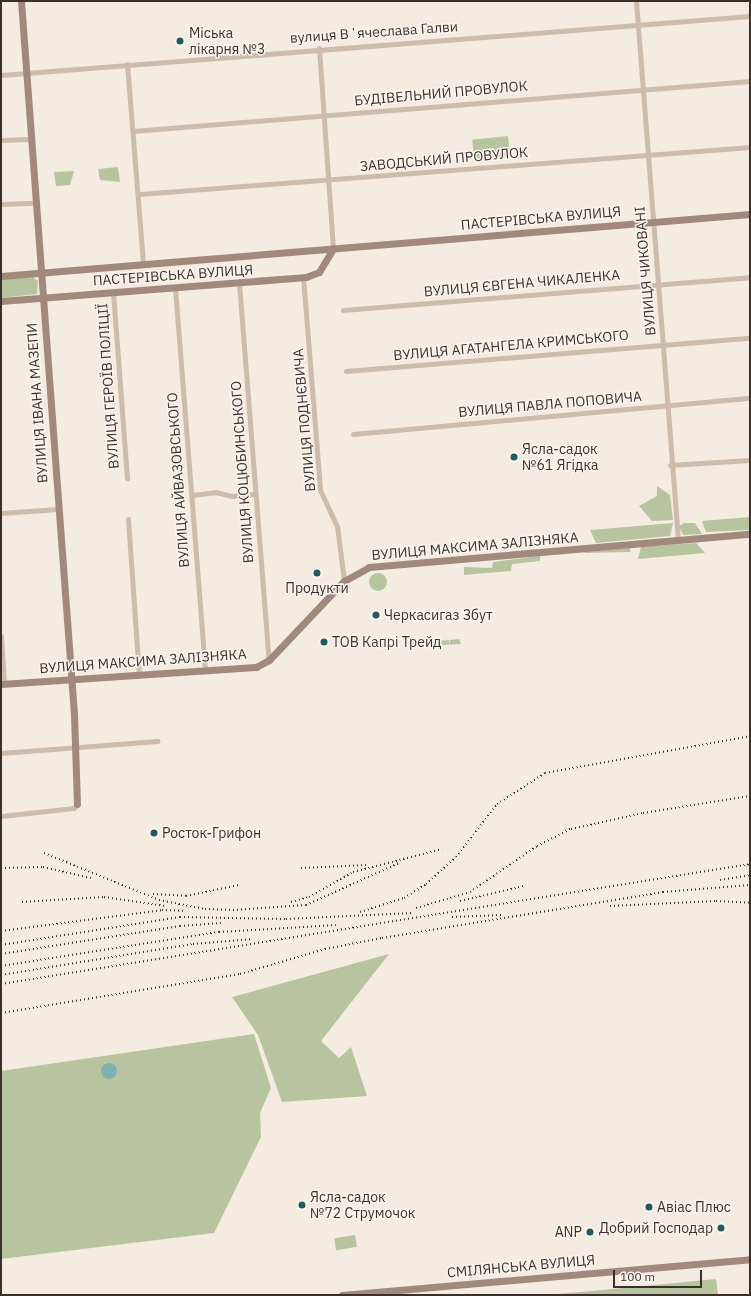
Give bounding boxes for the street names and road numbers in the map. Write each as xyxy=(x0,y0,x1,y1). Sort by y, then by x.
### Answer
street label: вулиця Вʼячеслава Галви xyxy=(289,18,459,46)
street label: БУДІВЕЛЬНИЙ ПРОВУЛОК xyxy=(354,77,528,109)
street label: ЗАВОДСЬКИЙ ПРОВУЛОК xyxy=(359,143,529,175)
street label: ПАСТЕРІВСЬКА ВУЛИЦЯ xyxy=(460,203,622,233)
street label: ВУЛИЦЯ ЧИКОВАНІ xyxy=(631,206,659,336)
street label: ПАСТЕРІВСЬКА ВУЛИЦЯ xyxy=(92,261,254,289)
street label: ВУЛИЦЯ ЄВГЕНА ЧИКАЛЕНКА xyxy=(423,266,621,300)
street label: ВУЛИЦЯ ГЕРОЇВ ПОЛІЦІЇ xyxy=(94,303,122,469)
street label: ВУЛИЦЯ ІВАНА МАЗЕПИ xyxy=(23,322,51,484)
street label: ВУЛИЦЯ АГАТАНГЕЛА КРИМСЬКОГО xyxy=(393,326,629,364)
street label: ВУЛИЦЯ ПОДНЄВИЧА xyxy=(289,348,319,492)
street label: ВУЛИЦЯ КОЦЮБИНСЬКОГО xyxy=(227,380,257,564)
street label: ВУЛИЦЯ ПАВЛА ПОПОВИЧА xyxy=(458,388,642,420)
street label: ВУЛИЦЯ АЙВАЗОВСЬКОГО xyxy=(164,392,192,568)
street label: ВУЛИЦЯ МАКСИМА ЗАЛІЗНЯКА xyxy=(371,529,579,563)
street label: ВУЛИЦЯ МАКСИМА ЗАЛІЗНЯКА xyxy=(39,645,247,677)
street label: СМІЛЯНСЬКА ВУЛИЦЯ xyxy=(446,1251,596,1281)

